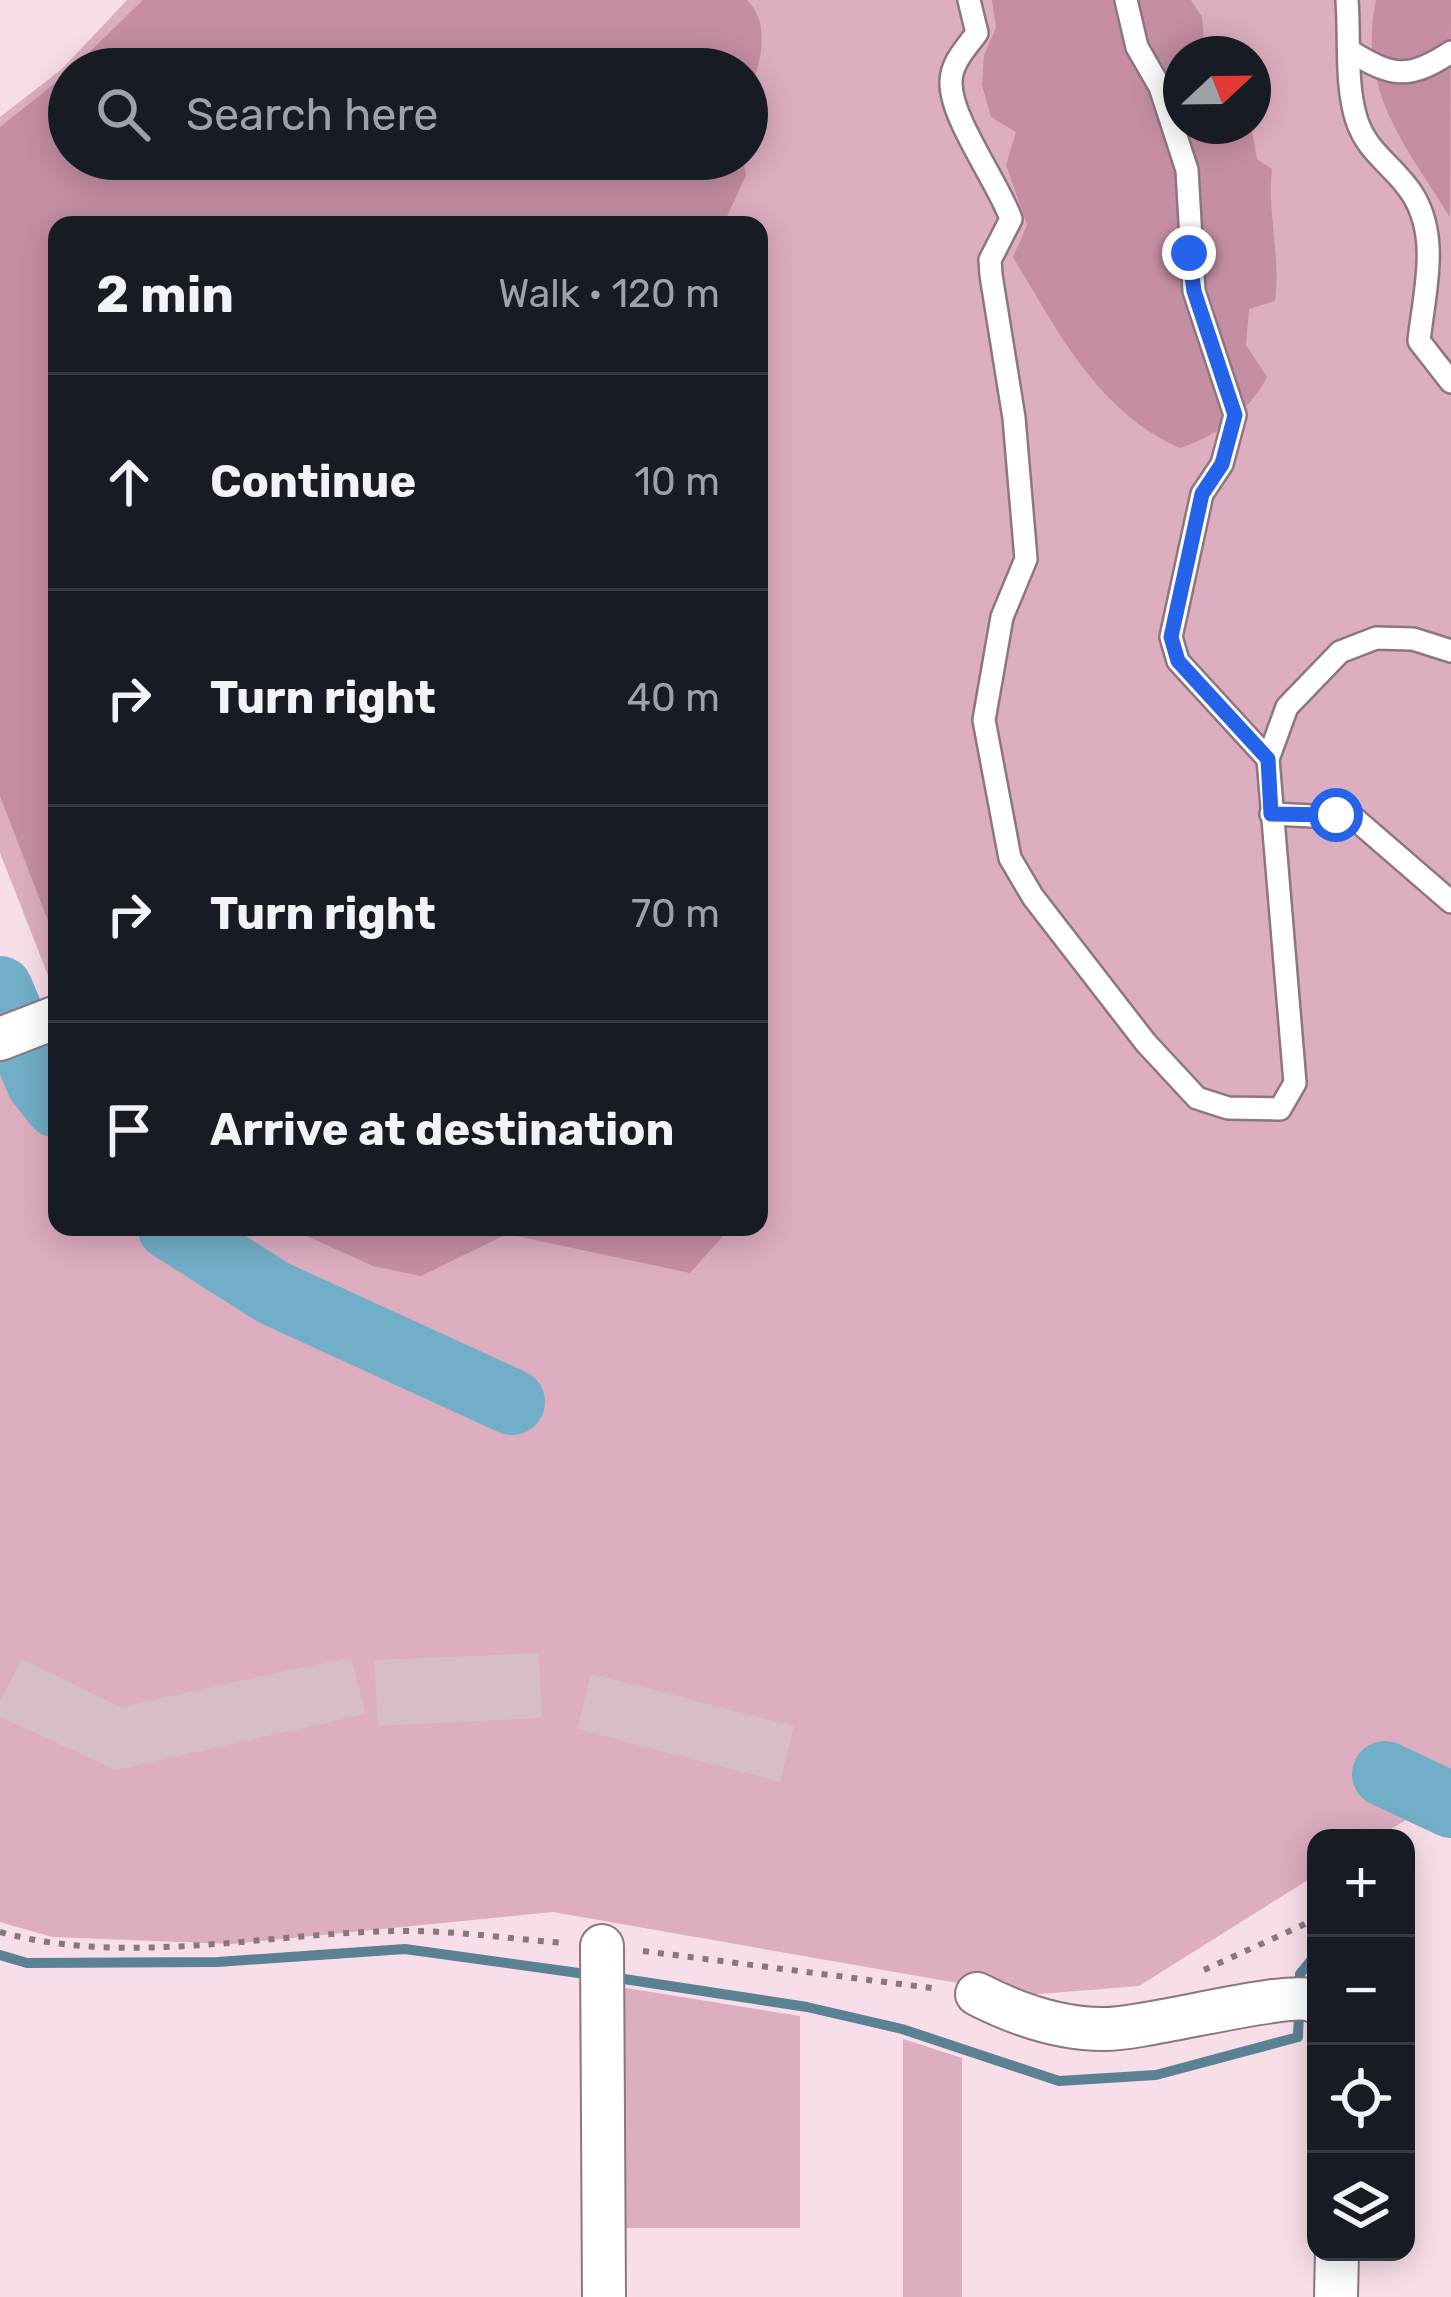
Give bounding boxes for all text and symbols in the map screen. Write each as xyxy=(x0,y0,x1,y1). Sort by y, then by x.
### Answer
north arrow xyxy=(1163,36,1271,144)
search box xyxy=(48,48,768,180)
icon: search xyxy=(90,81,156,147)
text: Search here xyxy=(186,88,438,141)
route end xyxy=(1162,226,1216,280)
text: 2 min xyxy=(96,264,234,325)
text: Walk · 120 m xyxy=(498,271,720,317)
icon: ahead xyxy=(96,449,162,515)
text: Continue xyxy=(210,455,416,508)
text: 10 m xyxy=(634,459,720,505)
icon: right xyxy=(96,665,162,731)
text: Turn right xyxy=(210,671,436,724)
text: 40 m xyxy=(627,675,720,721)
route start xyxy=(1309,788,1363,842)
icon: right xyxy=(96,881,162,947)
text: Turn right xyxy=(210,887,436,940)
text: 70 m xyxy=(631,891,720,937)
icon: arrive xyxy=(96,1097,162,1163)
text: Arrive at destination xyxy=(210,1103,675,1156)
map controls xyxy=(1307,1829,1415,2261)
button: + xyxy=(1307,1829,1415,1937)
button: − xyxy=(1307,1937,1415,2045)
button: locate xyxy=(1307,2045,1415,2153)
button: layers xyxy=(1307,2153,1415,2261)

